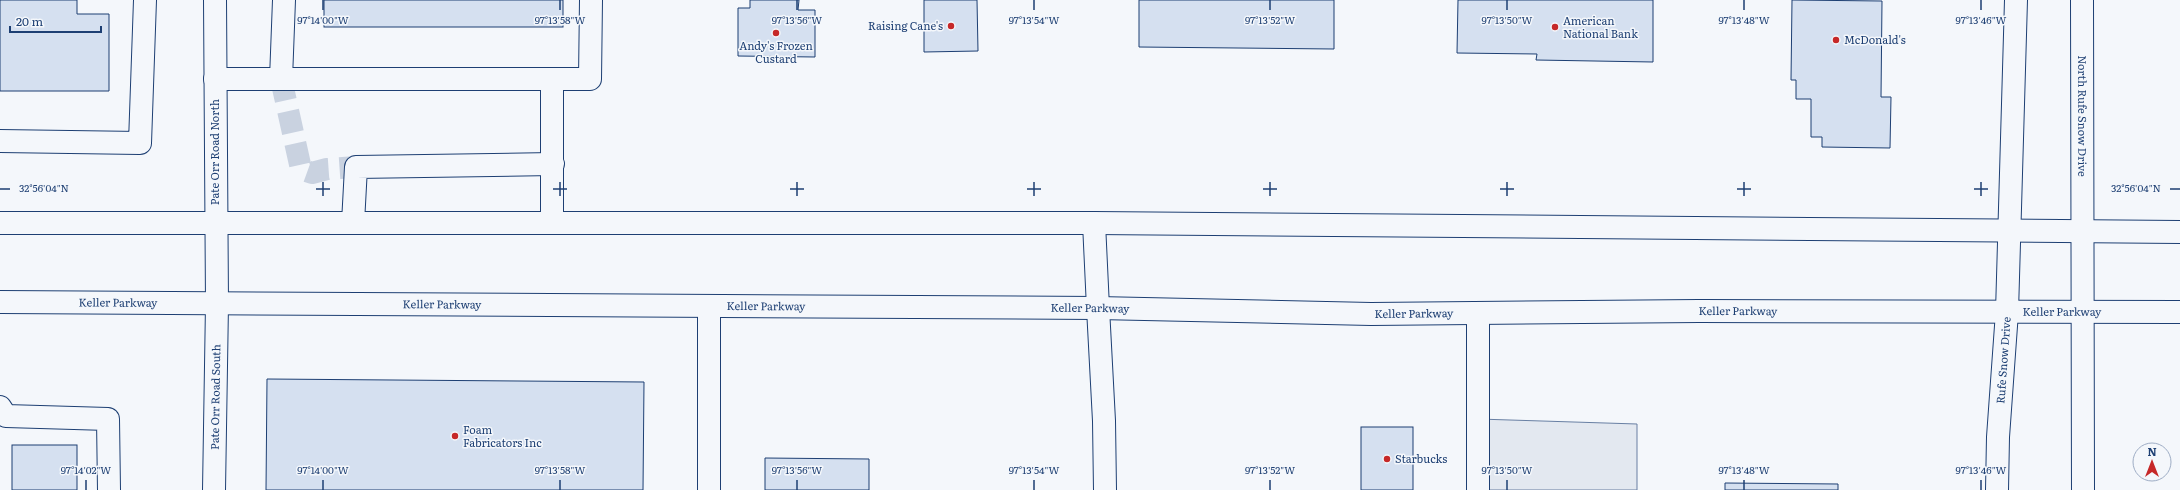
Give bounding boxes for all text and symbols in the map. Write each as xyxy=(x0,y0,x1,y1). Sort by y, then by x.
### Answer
scale bar xyxy=(10,8,101,34)
text: 20 m xyxy=(16,12,43,30)
text: 97°14'00"W xyxy=(297,12,349,27)
text: 97°13'58"W xyxy=(535,12,585,27)
text: 97°13'56"W xyxy=(772,12,822,27)
text: 97°13'54"W xyxy=(1009,12,1059,27)
text: 97°13'52"W xyxy=(1245,12,1295,27)
text: 97°13'50"W xyxy=(1482,12,1533,27)
place label: American National Bank xyxy=(1563,12,1638,41)
text: 97°13'48"W xyxy=(1718,12,1770,27)
text: 97°13'46"W xyxy=(1956,12,2007,27)
place label: Raising Cane's xyxy=(868,17,943,33)
marker: Raising Cane's xyxy=(946,21,956,31)
marker: American National Bank xyxy=(1550,22,1560,32)
marker: Andy's Frozen Custard xyxy=(771,28,781,38)
place label: McDonald's xyxy=(1844,31,1906,47)
marker: McDonald's xyxy=(1831,35,1841,45)
place label: Andy's Frozen Custard xyxy=(739,37,813,66)
street label: North Rufe Snow Drive xyxy=(2075,55,2091,177)
street label: Pate Orr Road North xyxy=(206,99,222,205)
text: 32°56'04"N xyxy=(19,180,69,195)
text: 32°56'04"N xyxy=(2111,180,2161,195)
street label: Keller Parkway xyxy=(78,293,158,310)
street label: Keller Parkway xyxy=(402,295,482,312)
street label: Keller Parkway xyxy=(726,297,806,313)
street label: Keller Parkway xyxy=(1050,299,1130,316)
street label: Keller Parkway xyxy=(1698,302,1778,318)
street label: Keller Parkway xyxy=(2022,303,2102,319)
street label: Keller Parkway xyxy=(1374,304,1454,321)
street label: Rufe Snow Drive xyxy=(1991,316,2014,404)
street label: Pate Orr Road South xyxy=(206,344,223,450)
place label: Foam Fabricators Inc xyxy=(463,421,542,450)
marker: Foam Fabricators Inc xyxy=(450,431,460,441)
north arrow xyxy=(2132,442,2172,482)
text: N xyxy=(2147,443,2157,459)
place label: Starbucks xyxy=(1395,450,1447,466)
marker: Starbucks xyxy=(1382,454,1392,464)
text: 97°14'02"W xyxy=(61,462,111,477)
text: 97°14'00"W xyxy=(297,462,349,477)
text: 97°13'58"W xyxy=(535,462,585,477)
text: 97°13'56"W xyxy=(772,462,822,477)
text: 97°13'54"W xyxy=(1009,462,1059,477)
text: 97°13'52"W xyxy=(1245,462,1295,477)
text: 97°13'50"W xyxy=(1482,462,1533,477)
text: 97°13'48"W xyxy=(1718,462,1770,477)
text: 97°13'46"W xyxy=(1956,462,2007,477)

